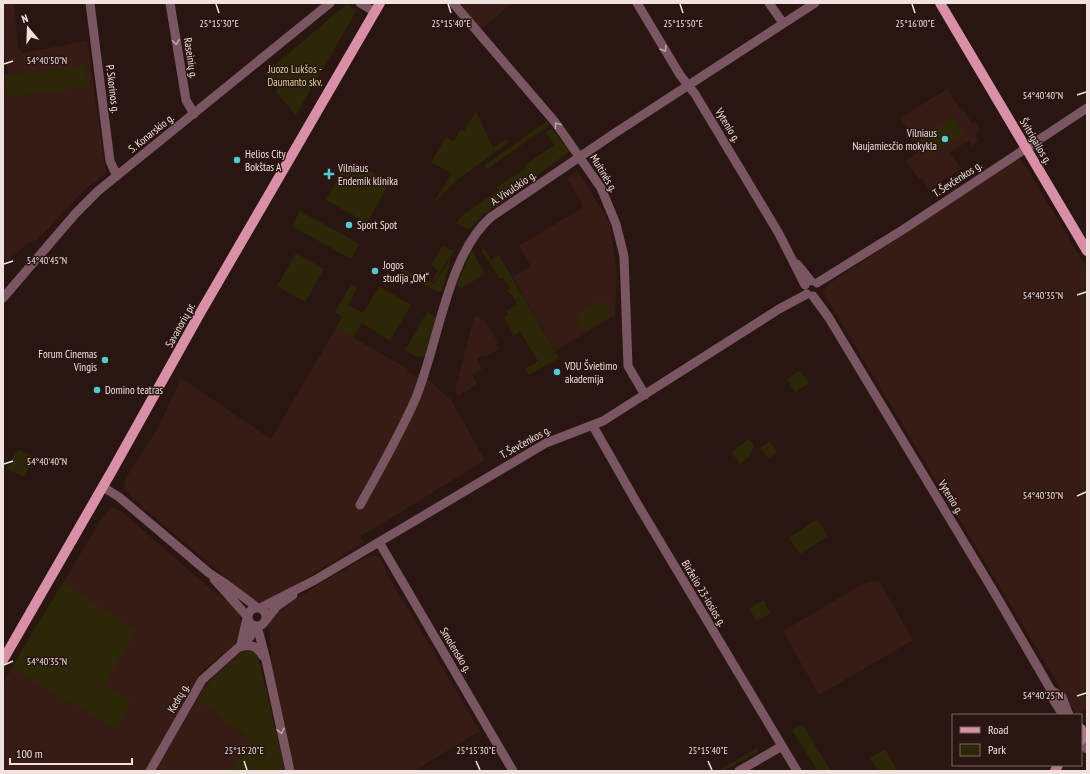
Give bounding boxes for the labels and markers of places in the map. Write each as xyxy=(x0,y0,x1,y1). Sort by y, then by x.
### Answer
place label: Vilniaus Naujamiesčio mokykla xyxy=(852,126,937,153)
marker: Vilniaus Naujamiesčio mokykla xyxy=(940,134,950,144)
place label: Helios City Bokštas A xyxy=(245,147,287,174)
marker: Helios City Bokštas A xyxy=(232,155,242,165)
place label: Vilniaus Endemik klinika xyxy=(337,161,398,188)
marker: Vilniaus Endemik klinika xyxy=(323,168,335,180)
place label: Sport Spot xyxy=(357,218,397,232)
marker: Sport Spot xyxy=(344,220,354,230)
place label: Jogos studija „OM“ xyxy=(382,258,429,285)
marker: Jogos studija „OM“ xyxy=(370,266,380,276)
place label: Forum Cinemas Vingis xyxy=(38,347,97,374)
marker: Forum Cinemas Vingis xyxy=(100,355,110,365)
place label: VDU Švietimo akademija xyxy=(564,359,617,386)
marker: VDU Švietimo akademija xyxy=(552,367,562,377)
place label: Domino teatras xyxy=(105,383,163,397)
marker: Domino teatras xyxy=(92,385,102,395)

